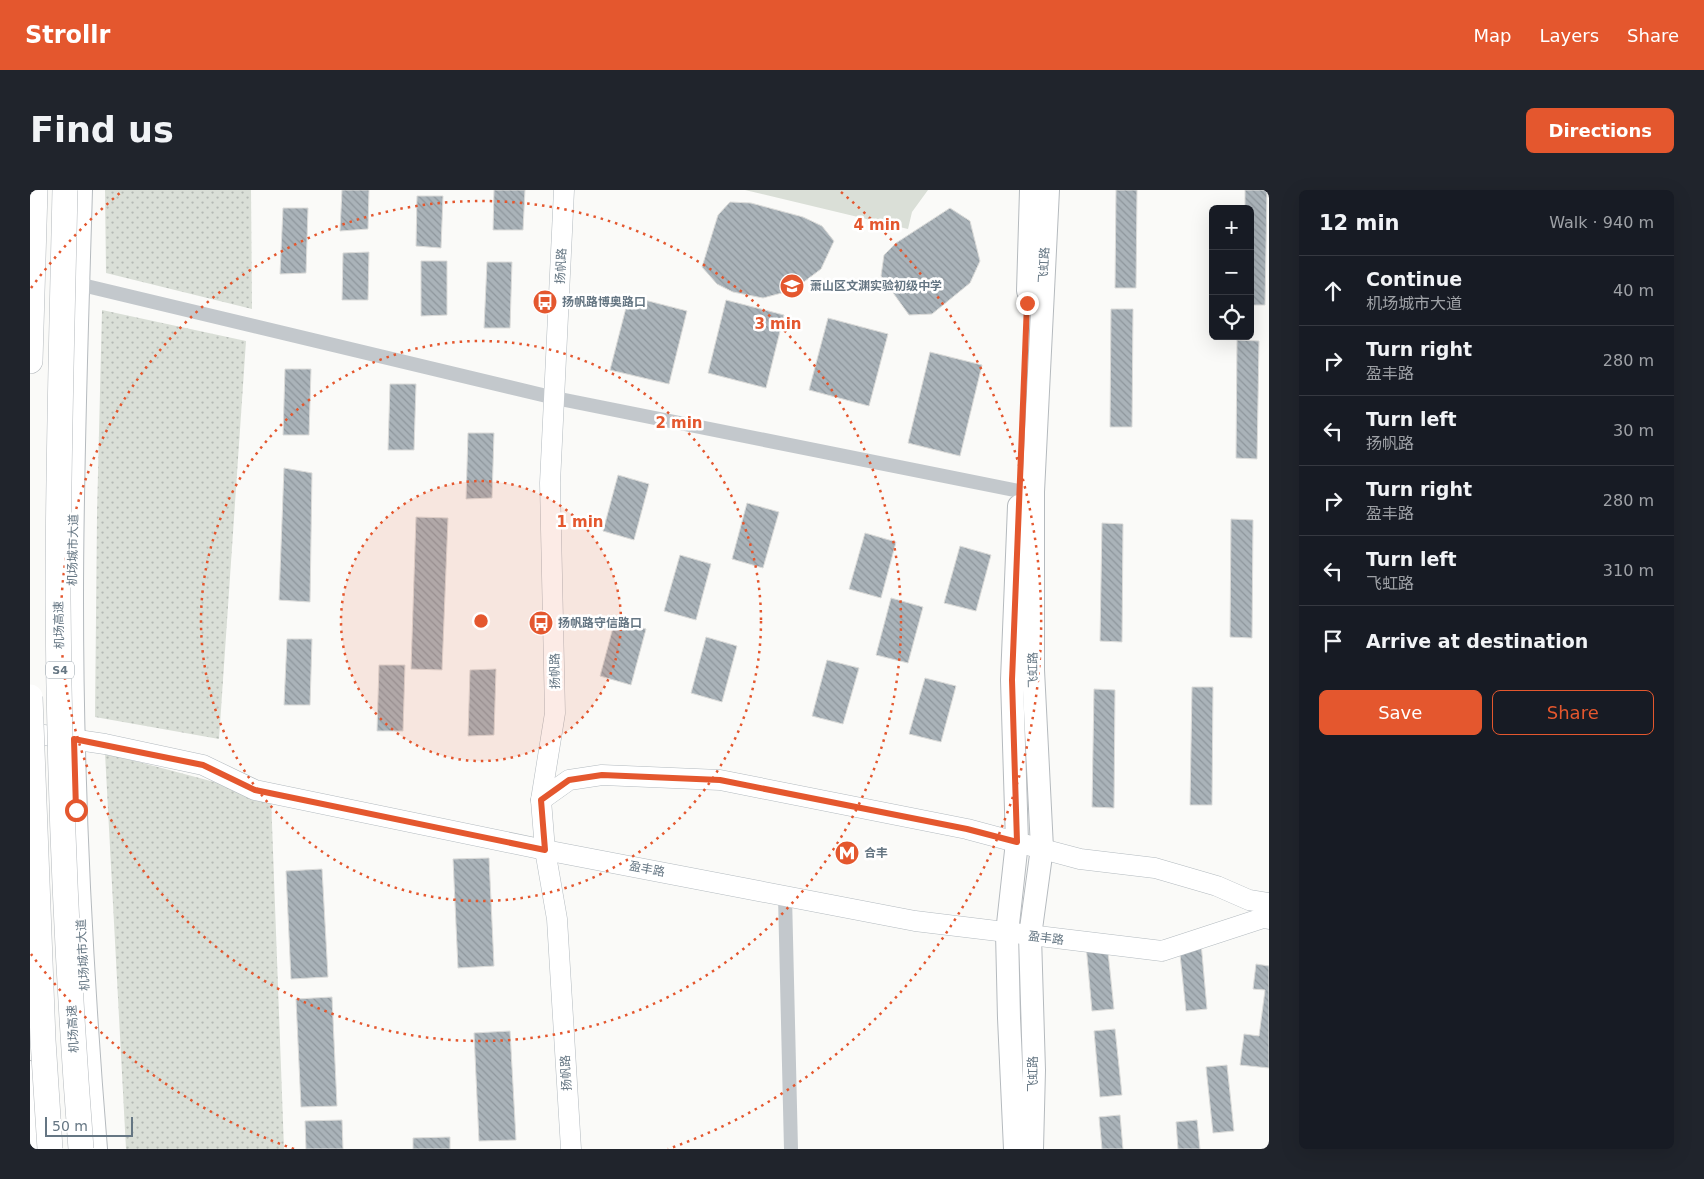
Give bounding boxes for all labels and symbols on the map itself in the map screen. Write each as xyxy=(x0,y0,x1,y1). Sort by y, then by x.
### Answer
text: 4 min xyxy=(853,216,901,234)
street label: 飞虹路 xyxy=(1036,247,1052,283)
street label: 扬帆路 xyxy=(553,248,569,284)
school or university icon: 萧山区文渊实验初级中学 xyxy=(779,273,805,299)
place label: 萧山区文渊实验初级中学 xyxy=(810,279,942,293)
bus stop icon: 扬帆路博奥路口 xyxy=(532,289,558,315)
route end xyxy=(1016,292,1039,315)
place label: 扬帆路博奥路口 xyxy=(562,295,646,309)
text: 3 min xyxy=(754,315,802,333)
text: 2 min xyxy=(655,414,703,432)
text: 1 min xyxy=(556,513,604,531)
street label: 机场城市大道 xyxy=(65,514,81,586)
street label: 机场高速 xyxy=(52,601,66,649)
bus stop icon: 扬帆路守信路口 xyxy=(528,610,554,636)
centre of rings xyxy=(472,612,490,630)
place label: 扬帆路守信路口 xyxy=(558,616,642,630)
street label: 飞虹路 xyxy=(1026,652,1040,688)
street label: 扬帆路 xyxy=(548,653,562,689)
road number: S4 xyxy=(46,662,74,678)
route start xyxy=(65,799,88,822)
metro station icon: 合丰 xyxy=(834,840,860,866)
place label: 合丰 xyxy=(864,846,888,860)
street label: 盈丰路 xyxy=(628,859,666,879)
street label: 机场城市大道 xyxy=(74,919,92,991)
street label: 盈丰路 xyxy=(1027,929,1065,947)
street label: 机场高速 xyxy=(65,1005,81,1053)
street label: 扬帆路 xyxy=(558,1055,574,1091)
street label: 飞虹路 xyxy=(1026,1056,1040,1092)
scale bar xyxy=(45,1114,132,1137)

